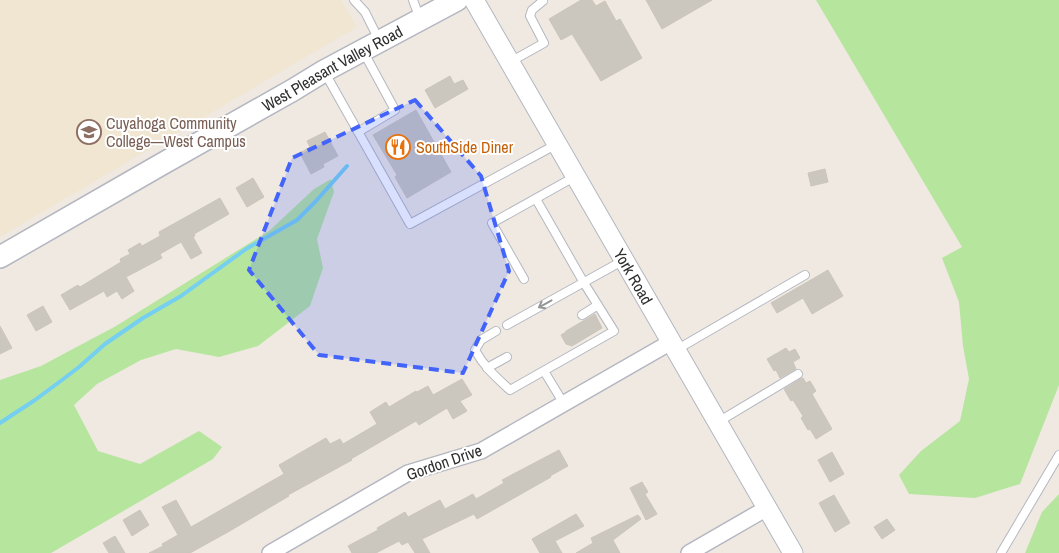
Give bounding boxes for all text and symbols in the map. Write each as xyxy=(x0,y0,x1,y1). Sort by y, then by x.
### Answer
street label: West Pleasant Valley Road xyxy=(258,20,406,116)
place label: Cuyahoga Community College—West Campus xyxy=(106,112,246,152)
school or university icon: Cuyahoga Community College—West Campus xyxy=(76,119,102,145)
restaurant icon: SouthSide Diner xyxy=(385,134,411,160)
place label: SouthSide Diner xyxy=(416,136,514,158)
street label: York Road xyxy=(609,244,658,308)
one-way arrow xyxy=(538,300,553,310)
street label: Gordon Drive xyxy=(403,439,485,485)

